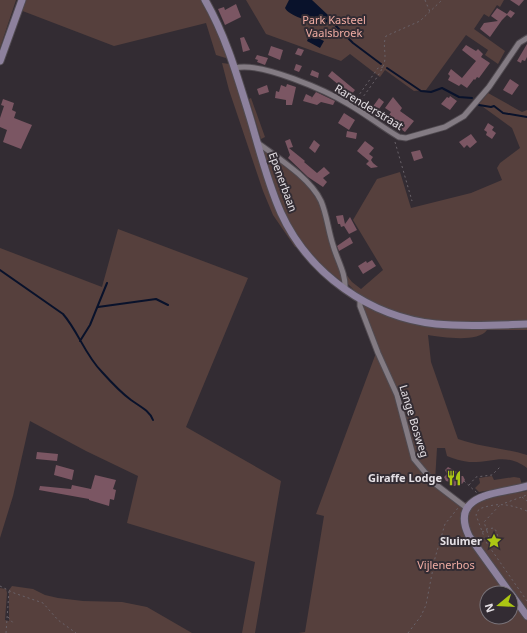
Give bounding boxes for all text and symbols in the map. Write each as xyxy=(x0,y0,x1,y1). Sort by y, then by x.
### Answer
park label: Park Kasteel Vaalsbroek xyxy=(302,12,366,40)
street label: Rarenderstraat xyxy=(332,80,406,133)
street label: Epenerbaan xyxy=(266,150,301,214)
street label: Lange Bosweg xyxy=(396,383,433,459)
restaurant icon: Giraffe Lodge xyxy=(445,469,463,487)
place label: Giraffe Lodge xyxy=(368,470,442,485)
place icon: Sluimer xyxy=(485,532,503,550)
place label: Sluimer xyxy=(440,533,482,548)
park label: Vijlenerbos xyxy=(417,557,475,572)
north arrow xyxy=(479,585,519,625)
text: N xyxy=(480,602,498,615)

